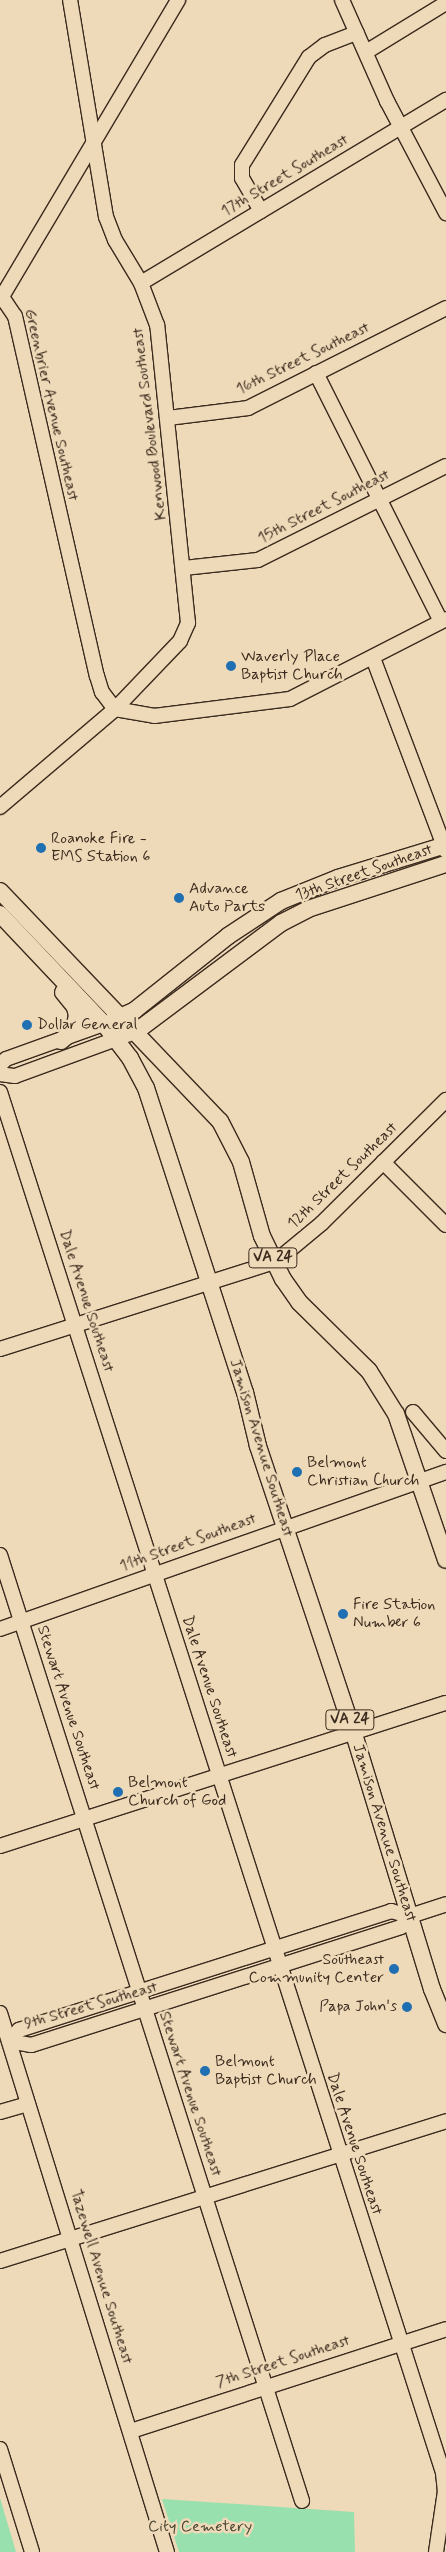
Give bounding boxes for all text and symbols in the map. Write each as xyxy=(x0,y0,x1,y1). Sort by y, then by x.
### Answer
street label: 17th Street Southeast xyxy=(218,131,352,221)
street label: Greenbrier Avenue Southeast xyxy=(19,307,83,503)
street label: 16th Street Southeast xyxy=(233,318,373,400)
street label: Kenwood Boulevard Southeast xyxy=(129,327,171,521)
street label: 15th Street Southeast xyxy=(255,466,393,548)
place label: Waverly Place Baptist Church xyxy=(241,647,343,685)
marker: Waverly Place Baptist Church xyxy=(225,660,237,672)
place label: Roanoke Fire - EMS Station 6 xyxy=(51,829,147,867)
street label: 13th Street Southeast xyxy=(293,841,435,905)
marker: Roanoke Fire - EMS Station 6 xyxy=(35,842,47,854)
place label: Advance Auto Parts xyxy=(189,879,262,917)
marker: Advance Auto Parts xyxy=(173,892,185,904)
place label: Dollar General xyxy=(37,1015,136,1035)
marker: Dollar General xyxy=(21,1019,33,1031)
street label: 12th Street Southeast xyxy=(284,1119,402,1233)
street label: Dale Avenue Southeast xyxy=(54,1226,118,1376)
road number: VA 24 xyxy=(248,1246,298,1270)
street label: Jamison Avenue Southeast xyxy=(226,1360,296,1536)
place label: Belmont Christian Church xyxy=(307,1453,423,1491)
marker: Belmont Christian Church xyxy=(291,1466,303,1478)
street label: 11th Street Southeast xyxy=(117,1509,259,1577)
place label: Fire Station Number 6 xyxy=(353,1595,430,1633)
marker: Fire Station Number 6 xyxy=(337,1608,349,1620)
street label: Dale Avenue Southeast xyxy=(177,1612,241,1762)
street label: Stewart Avenue Southeast xyxy=(32,1621,104,1795)
road number: VA 24 xyxy=(325,1708,375,1732)
street label: Jamison Avenue Southeast xyxy=(349,1745,419,1921)
place label: Belmont Church of God xyxy=(128,1773,226,1811)
marker: Belmont Church of God xyxy=(112,1786,124,1798)
place label: Southeast Community Center xyxy=(249,1950,384,1988)
marker: Southeast Community Center xyxy=(388,1963,400,1975)
street label: 9th Street Southeast xyxy=(22,1978,160,2034)
place label: Papa John's xyxy=(315,1997,397,2017)
marker: Papa John's xyxy=(401,2001,413,2013)
street label: Stewart Avenue Southeast xyxy=(154,2007,226,2181)
place label: Belmont Baptist Church xyxy=(215,2052,317,2090)
marker: Belmont Baptist Church xyxy=(199,2065,211,2077)
street label: Dale Avenue Southeast xyxy=(322,2069,386,2219)
street label: Tazewell Avenue Southeast xyxy=(66,2188,136,2366)
street label: 7th Street Southeast xyxy=(214,2331,352,2393)
park label: City Cemetery xyxy=(148,2517,252,2537)

